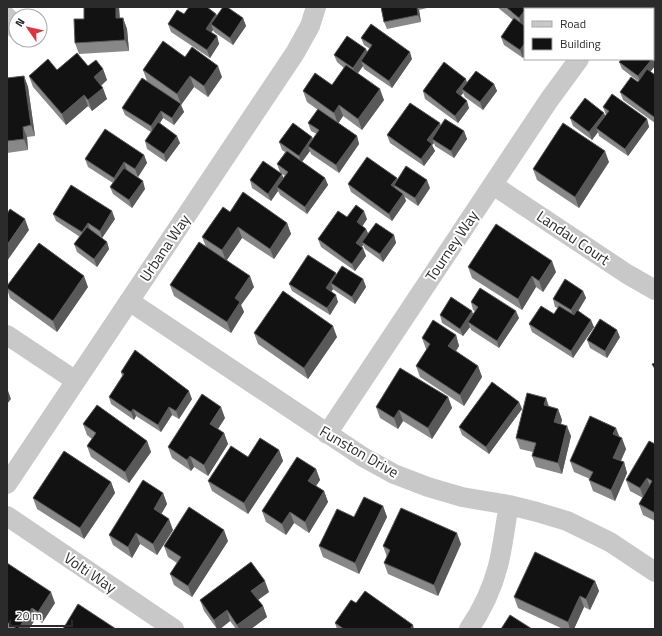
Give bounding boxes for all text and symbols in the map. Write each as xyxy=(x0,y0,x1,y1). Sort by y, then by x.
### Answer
north arrow xyxy=(8,8,48,48)
legend xyxy=(524,8,654,60)
text: Road xyxy=(560,14,586,33)
text: N xyxy=(11,15,28,30)
text: Building xyxy=(560,34,601,53)
street label: Landau Court xyxy=(532,205,615,271)
street label: Tourney Way xyxy=(419,206,484,286)
street label: Urbana Way xyxy=(134,209,196,286)
street label: Funston Drive xyxy=(315,420,403,484)
street label: Volti Way xyxy=(59,546,121,599)
scale bar xyxy=(10,602,72,628)
text: 20 m xyxy=(16,606,42,625)

